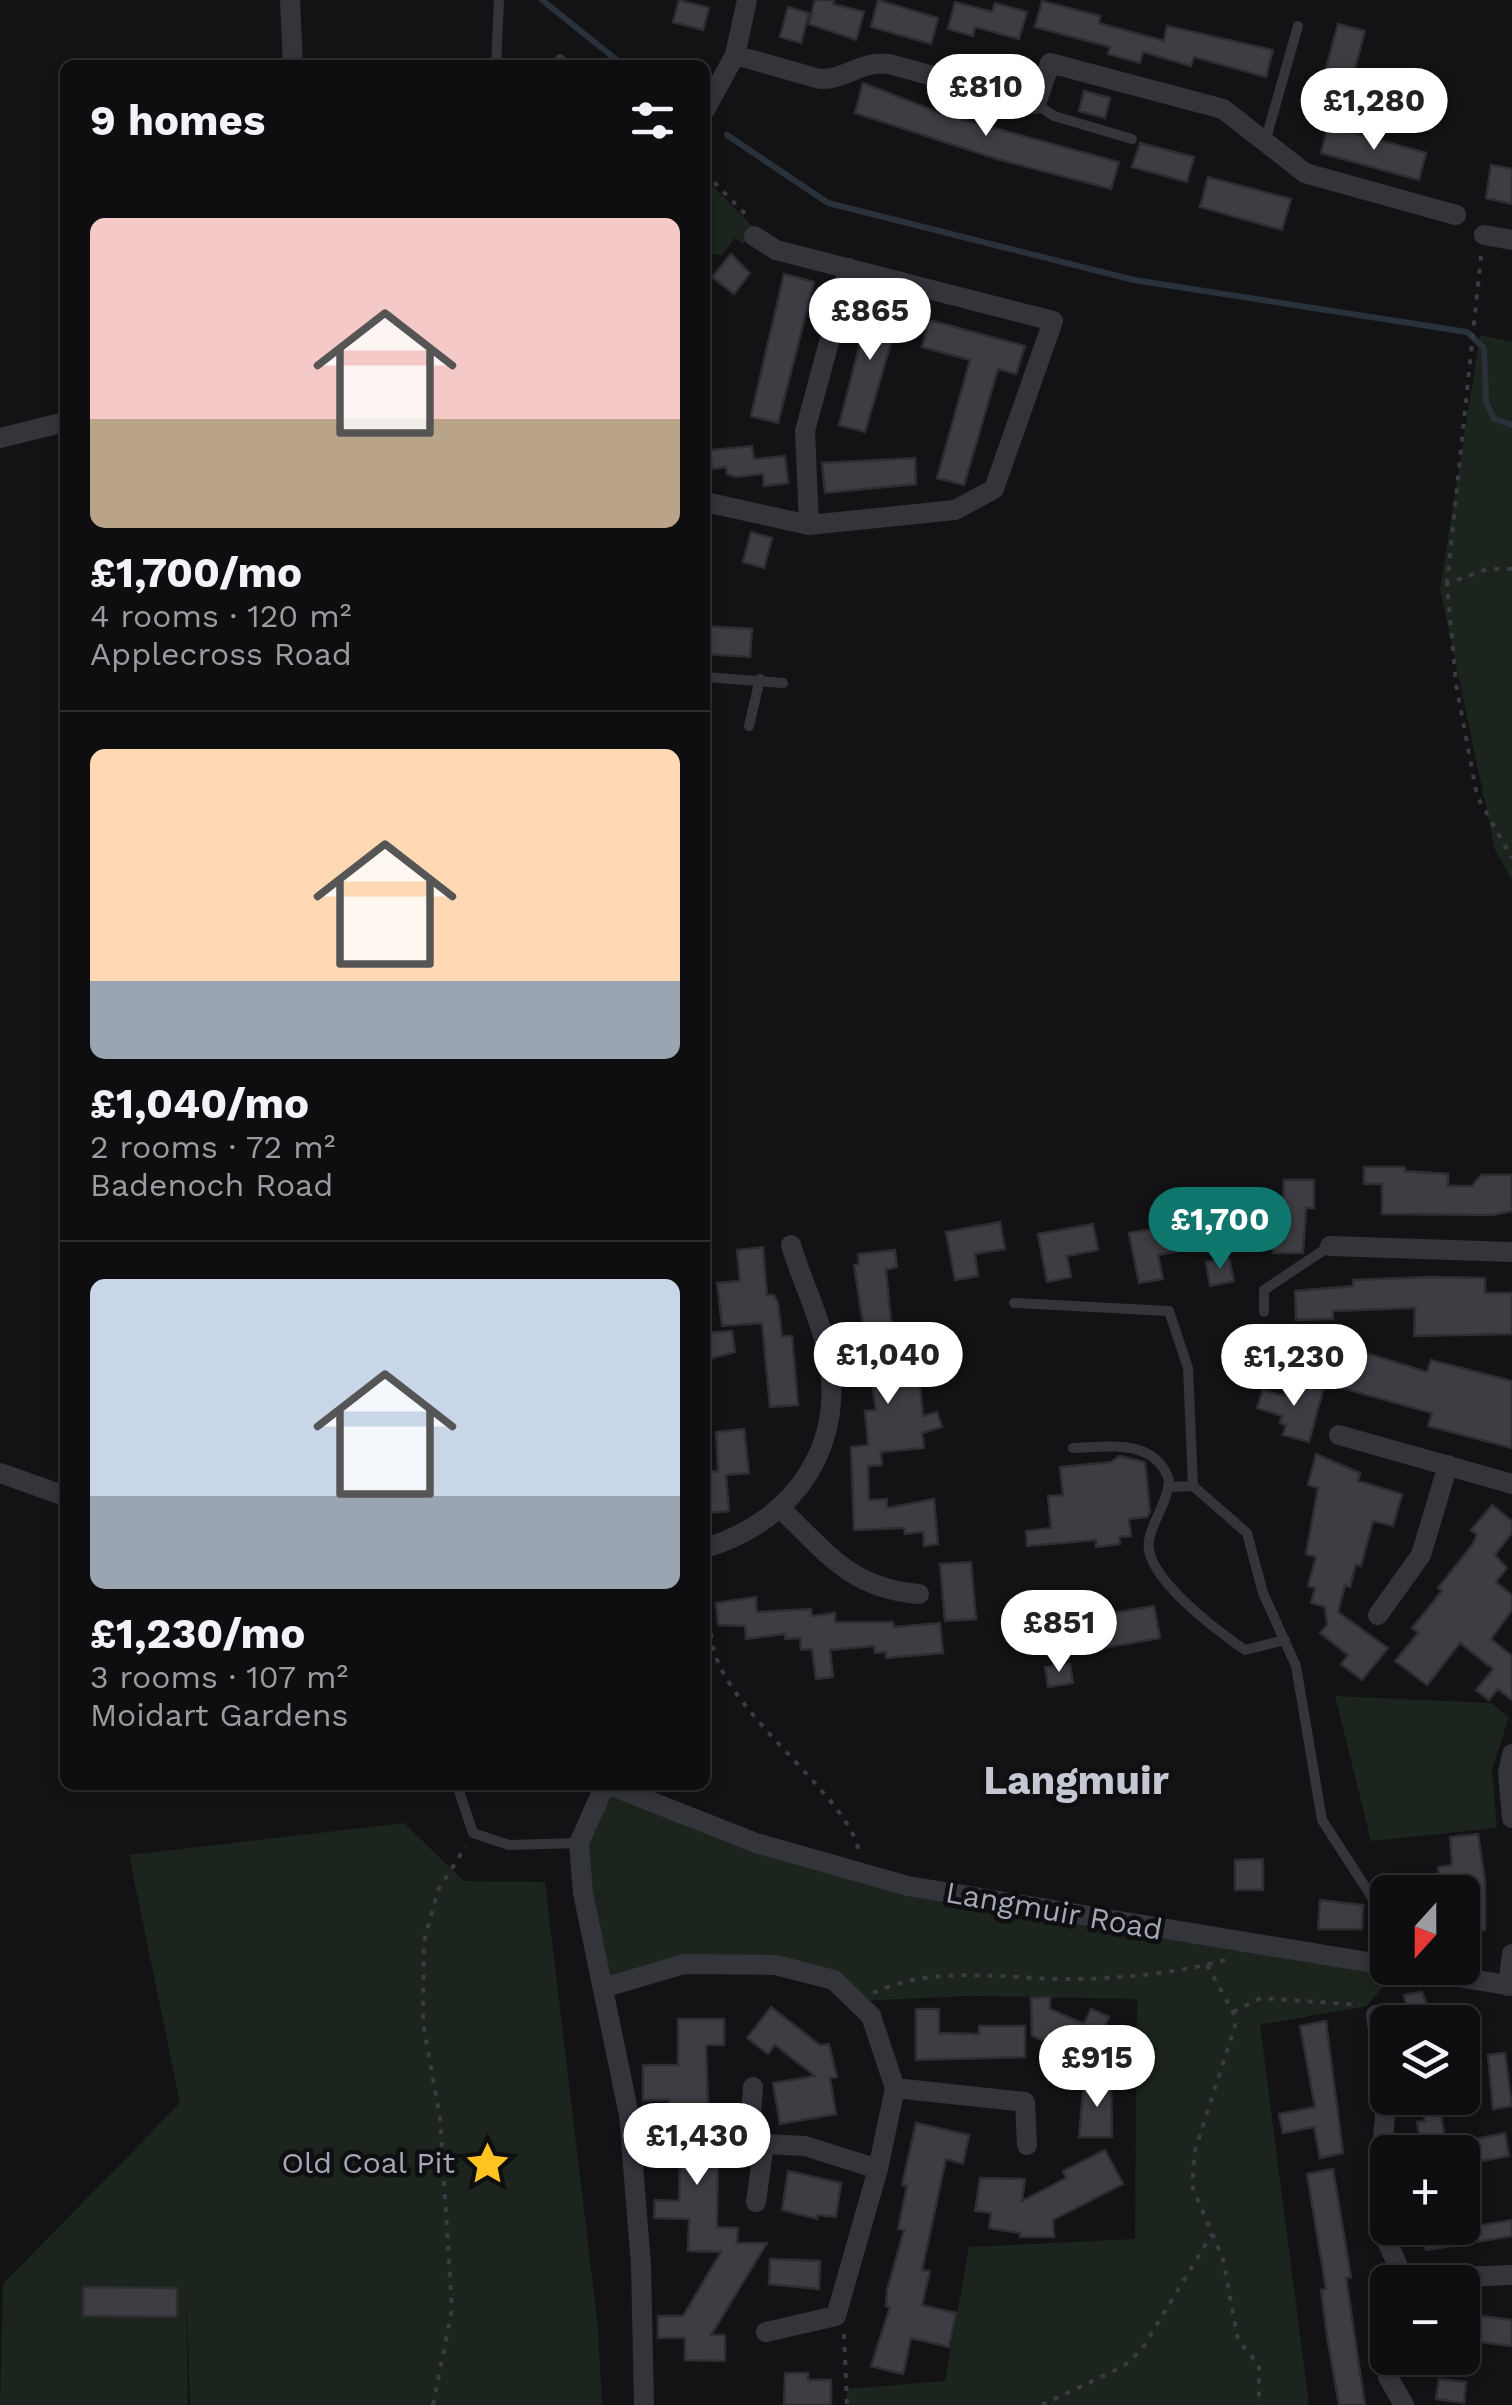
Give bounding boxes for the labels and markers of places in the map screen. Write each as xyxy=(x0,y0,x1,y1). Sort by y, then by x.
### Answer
pin: £810 xyxy=(927,54,1045,139)
pin: £1,280 xyxy=(1293,68,1455,153)
pin: £865 xyxy=(811,278,929,363)
pin: £1,700 xyxy=(1139,1187,1301,1272)
pin: £1,040 xyxy=(807,1322,969,1407)
pin: £1,230 xyxy=(1213,1324,1375,1409)
pin: £851 xyxy=(1000,1590,1118,1675)
pin: £915 xyxy=(1038,2025,1156,2110)
pin: £1,430 xyxy=(616,2103,778,2188)
place icon: Old Coal Pit xyxy=(464,2139,512,2187)
place label: Old Coal Pit xyxy=(282,2145,455,2180)

